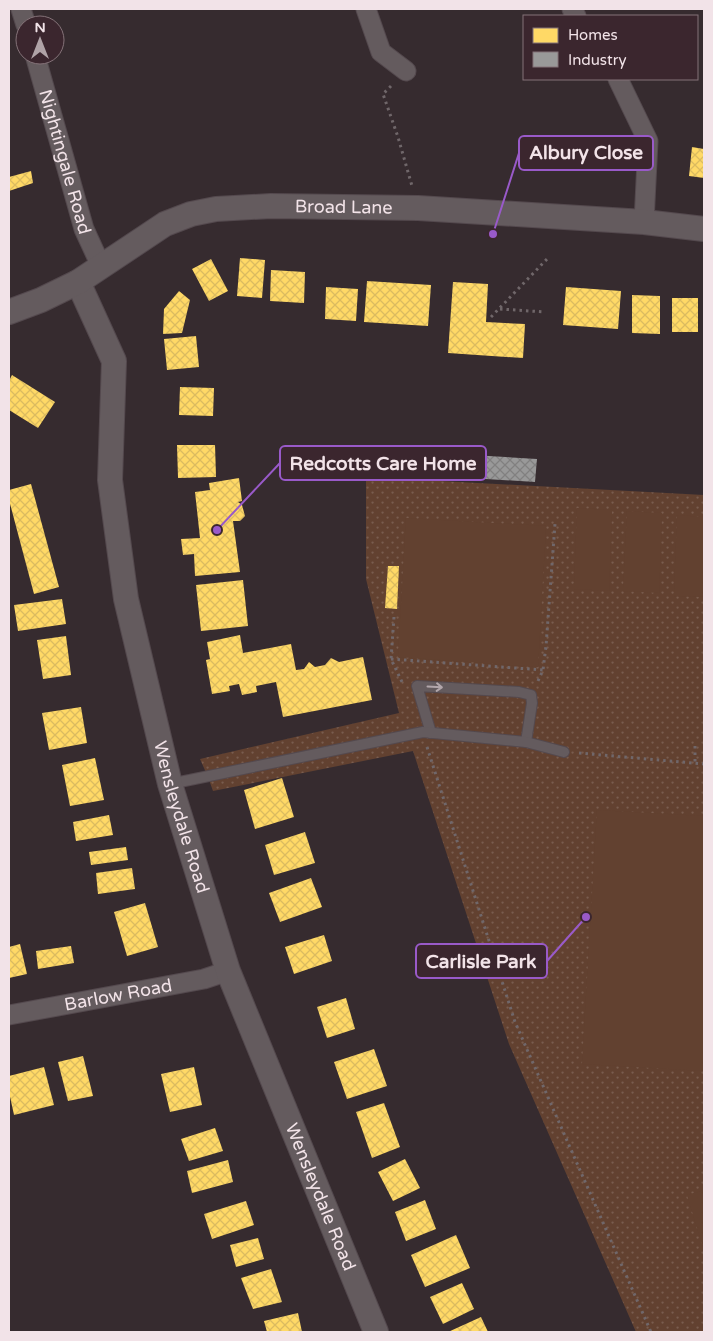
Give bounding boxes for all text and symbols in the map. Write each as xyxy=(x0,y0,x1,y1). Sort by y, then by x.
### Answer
north arrow xyxy=(15,15,65,65)
legend xyxy=(523,15,698,80)
text: N xyxy=(34,19,46,36)
text: Homes xyxy=(568,26,618,44)
text: Industry xyxy=(568,51,627,69)
street label: Nightingale Road xyxy=(34,87,96,237)
callout: Albury Close xyxy=(519,136,653,170)
text: Albury Close xyxy=(529,142,643,165)
street label: Broad Lane xyxy=(295,195,393,219)
callout: Redcotts Care Home xyxy=(280,446,486,480)
text: Redcotts Care Home xyxy=(290,453,477,475)
one-way arrow xyxy=(426,683,442,692)
street label: Wensleydale Road xyxy=(149,739,214,896)
callout: Carlisle Park xyxy=(416,944,547,978)
text: Carlisle Park xyxy=(426,951,537,973)
street label: Barlow Road xyxy=(63,974,174,1016)
street label: Wensleydale Road xyxy=(281,1120,361,1274)

